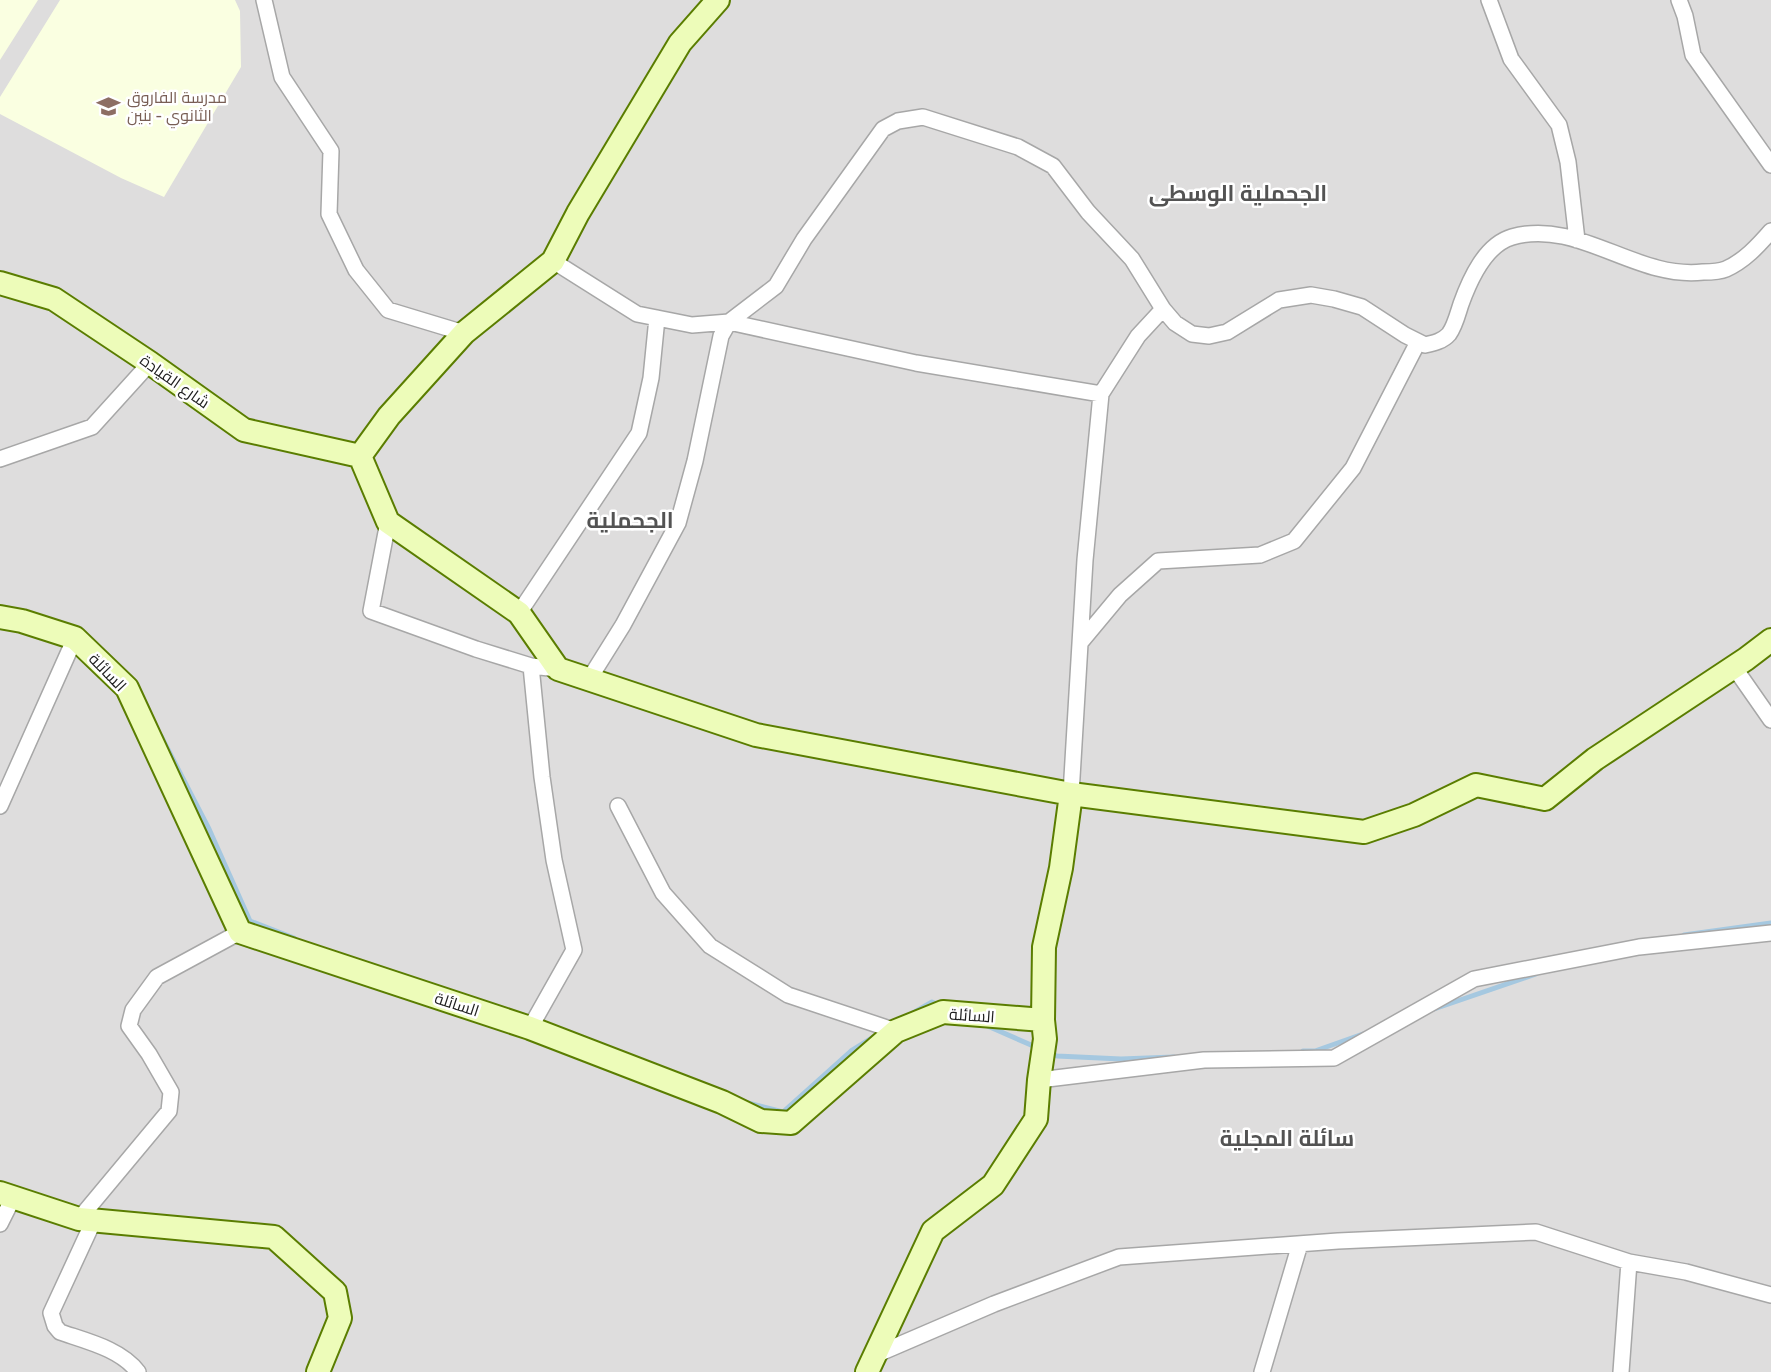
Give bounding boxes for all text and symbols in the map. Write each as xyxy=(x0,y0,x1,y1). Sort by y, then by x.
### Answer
place label: مدرسة الفاروق الثانوي - بنين xyxy=(127,87,227,129)
school or university icon: مدرسة الفاروق الثانوي - بنين xyxy=(96,93,122,119)
district label: الجحملية الوسطى xyxy=(1149,179,1327,207)
street label: شارع القيادة xyxy=(135,350,214,414)
district label: الجحملية xyxy=(586,506,674,533)
street label: السائلة xyxy=(85,649,131,695)
street label: السائلة xyxy=(432,987,482,1021)
street label: السائلة xyxy=(949,1003,995,1027)
district label: سائلة المجلية xyxy=(1220,1124,1354,1151)

